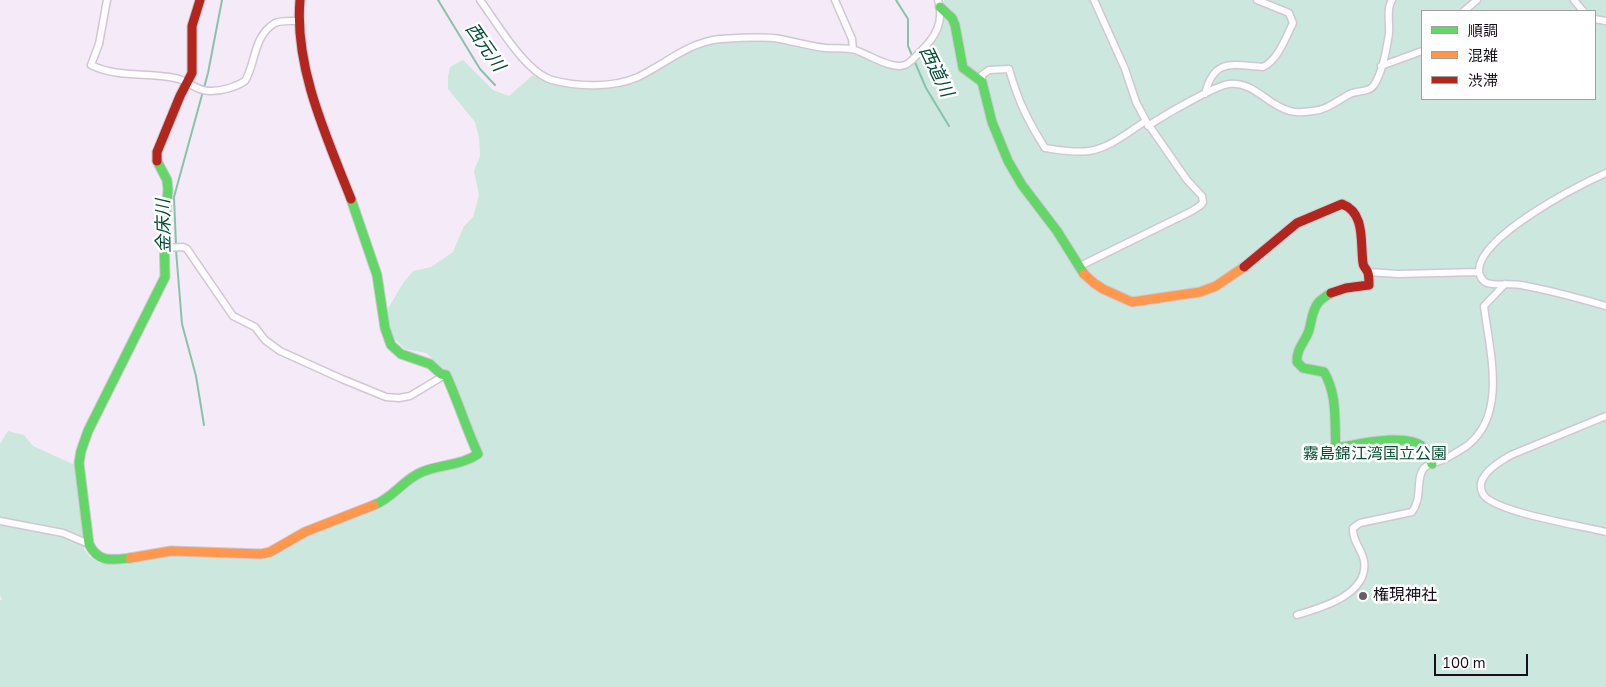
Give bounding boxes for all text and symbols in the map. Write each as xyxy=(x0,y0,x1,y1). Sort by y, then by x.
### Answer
legend xyxy=(1421,10,1596,100)
water label: 西元川 xyxy=(460,20,508,76)
text: 順調 xyxy=(1468,21,1498,41)
water label: 西道川 xyxy=(913,43,957,101)
text: 混雑 xyxy=(1468,46,1498,66)
text: 渋滞 xyxy=(1468,71,1498,91)
water label: 金床川 xyxy=(154,199,176,253)
park label: 霧島錦江湾国立公園 xyxy=(1303,445,1447,465)
place label: 権現神社 xyxy=(1373,586,1437,606)
marker: 権現神社 xyxy=(1357,590,1369,602)
scale bar xyxy=(1436,644,1530,676)
text: 100 m xyxy=(1442,653,1486,673)

